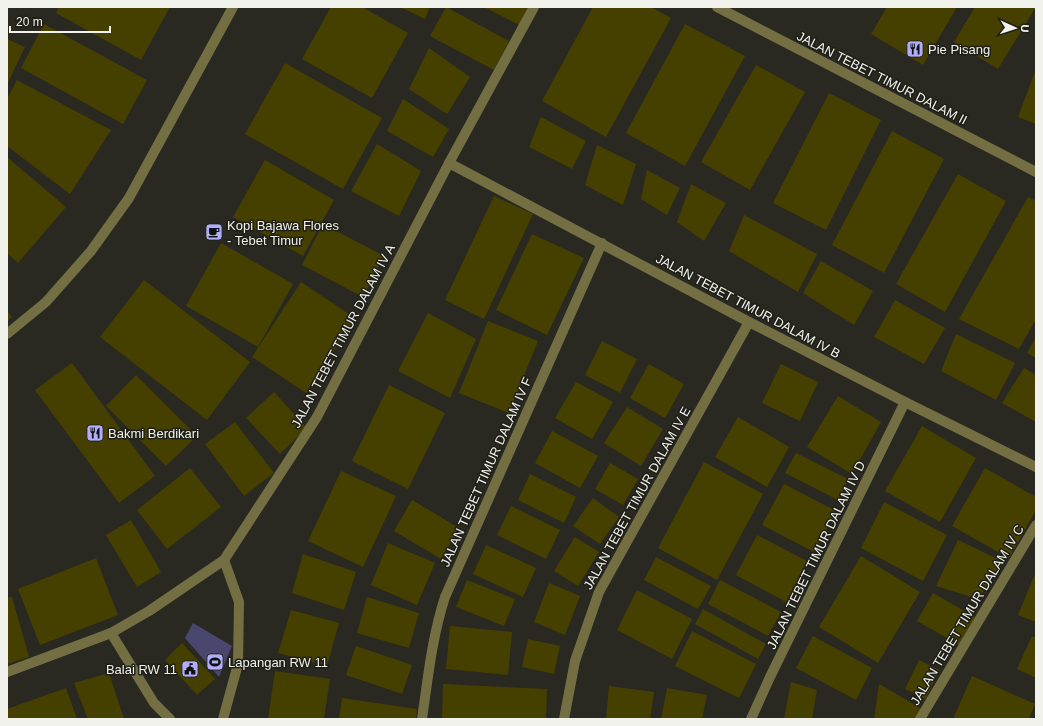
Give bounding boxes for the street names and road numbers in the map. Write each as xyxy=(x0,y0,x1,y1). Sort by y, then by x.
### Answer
street label: JALAN TEBET TIMUR DALAM II xyxy=(794,28,970,128)
street label: JALAN TEBET TIMUR DALAM IV A xyxy=(288,241,398,430)
street label: JALAN TEBET TIMUR DALAM IV B xyxy=(653,251,843,361)
street label: JALAN TEBET TIMUR DALAM IV F xyxy=(437,375,535,569)
street label: JALAN TEBET TIMUR DALAM IV E xyxy=(580,404,694,592)
street label: JALAN TEBET TIMUR DALAM IV D xyxy=(764,459,868,651)
street label: JALAN TEBET TIMUR DALAM IV C xyxy=(907,522,1027,708)

